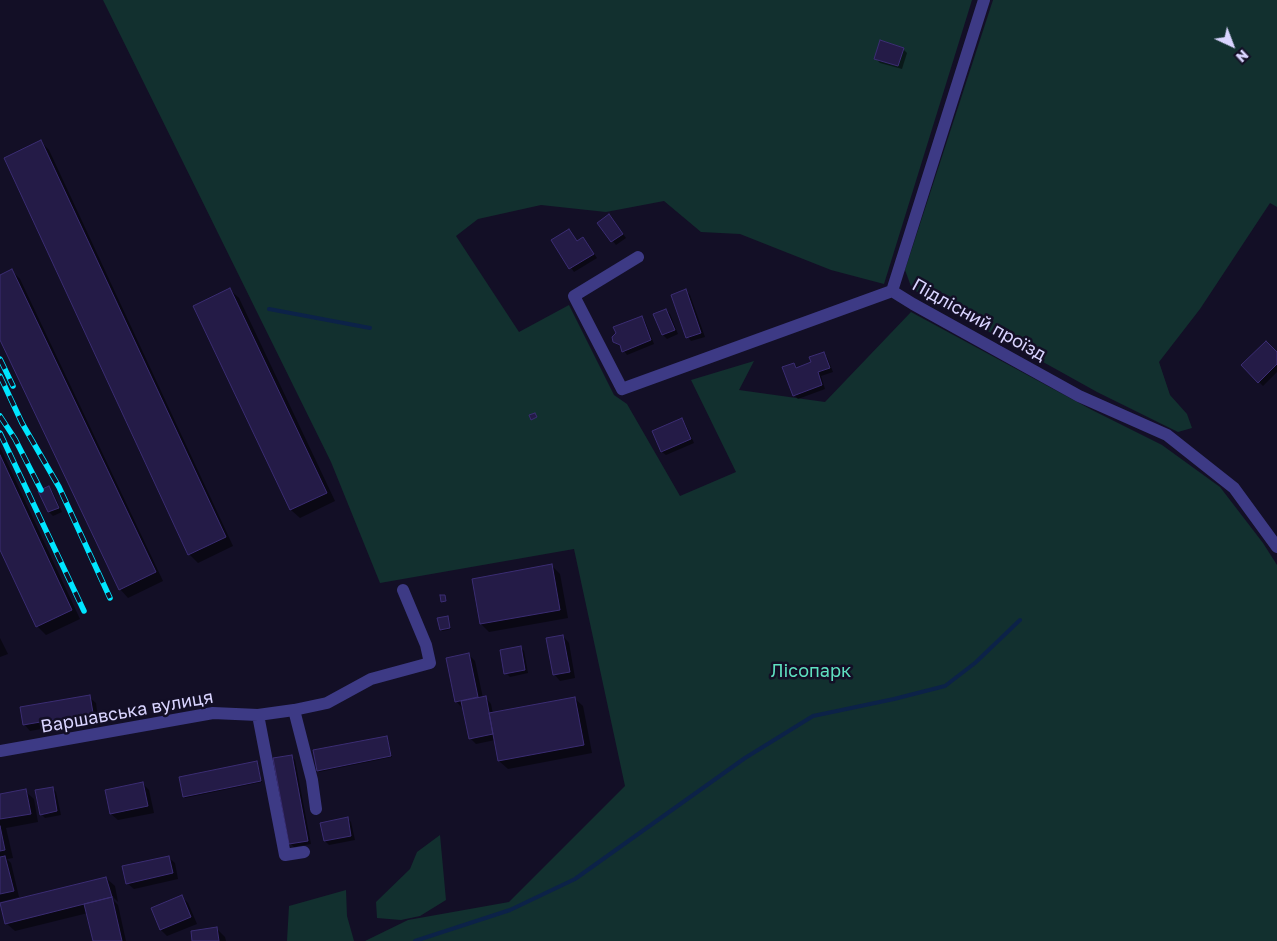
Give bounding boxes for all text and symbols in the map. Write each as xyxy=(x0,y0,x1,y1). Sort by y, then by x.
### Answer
north arrow xyxy=(1207,20,1257,70)
text: N xyxy=(1233,46,1252,66)
street label: Підлісний проїзд xyxy=(908,274,1050,366)
park label: Лісопарк xyxy=(771,660,851,682)
street label: Варшавська вулиця xyxy=(39,686,215,738)

